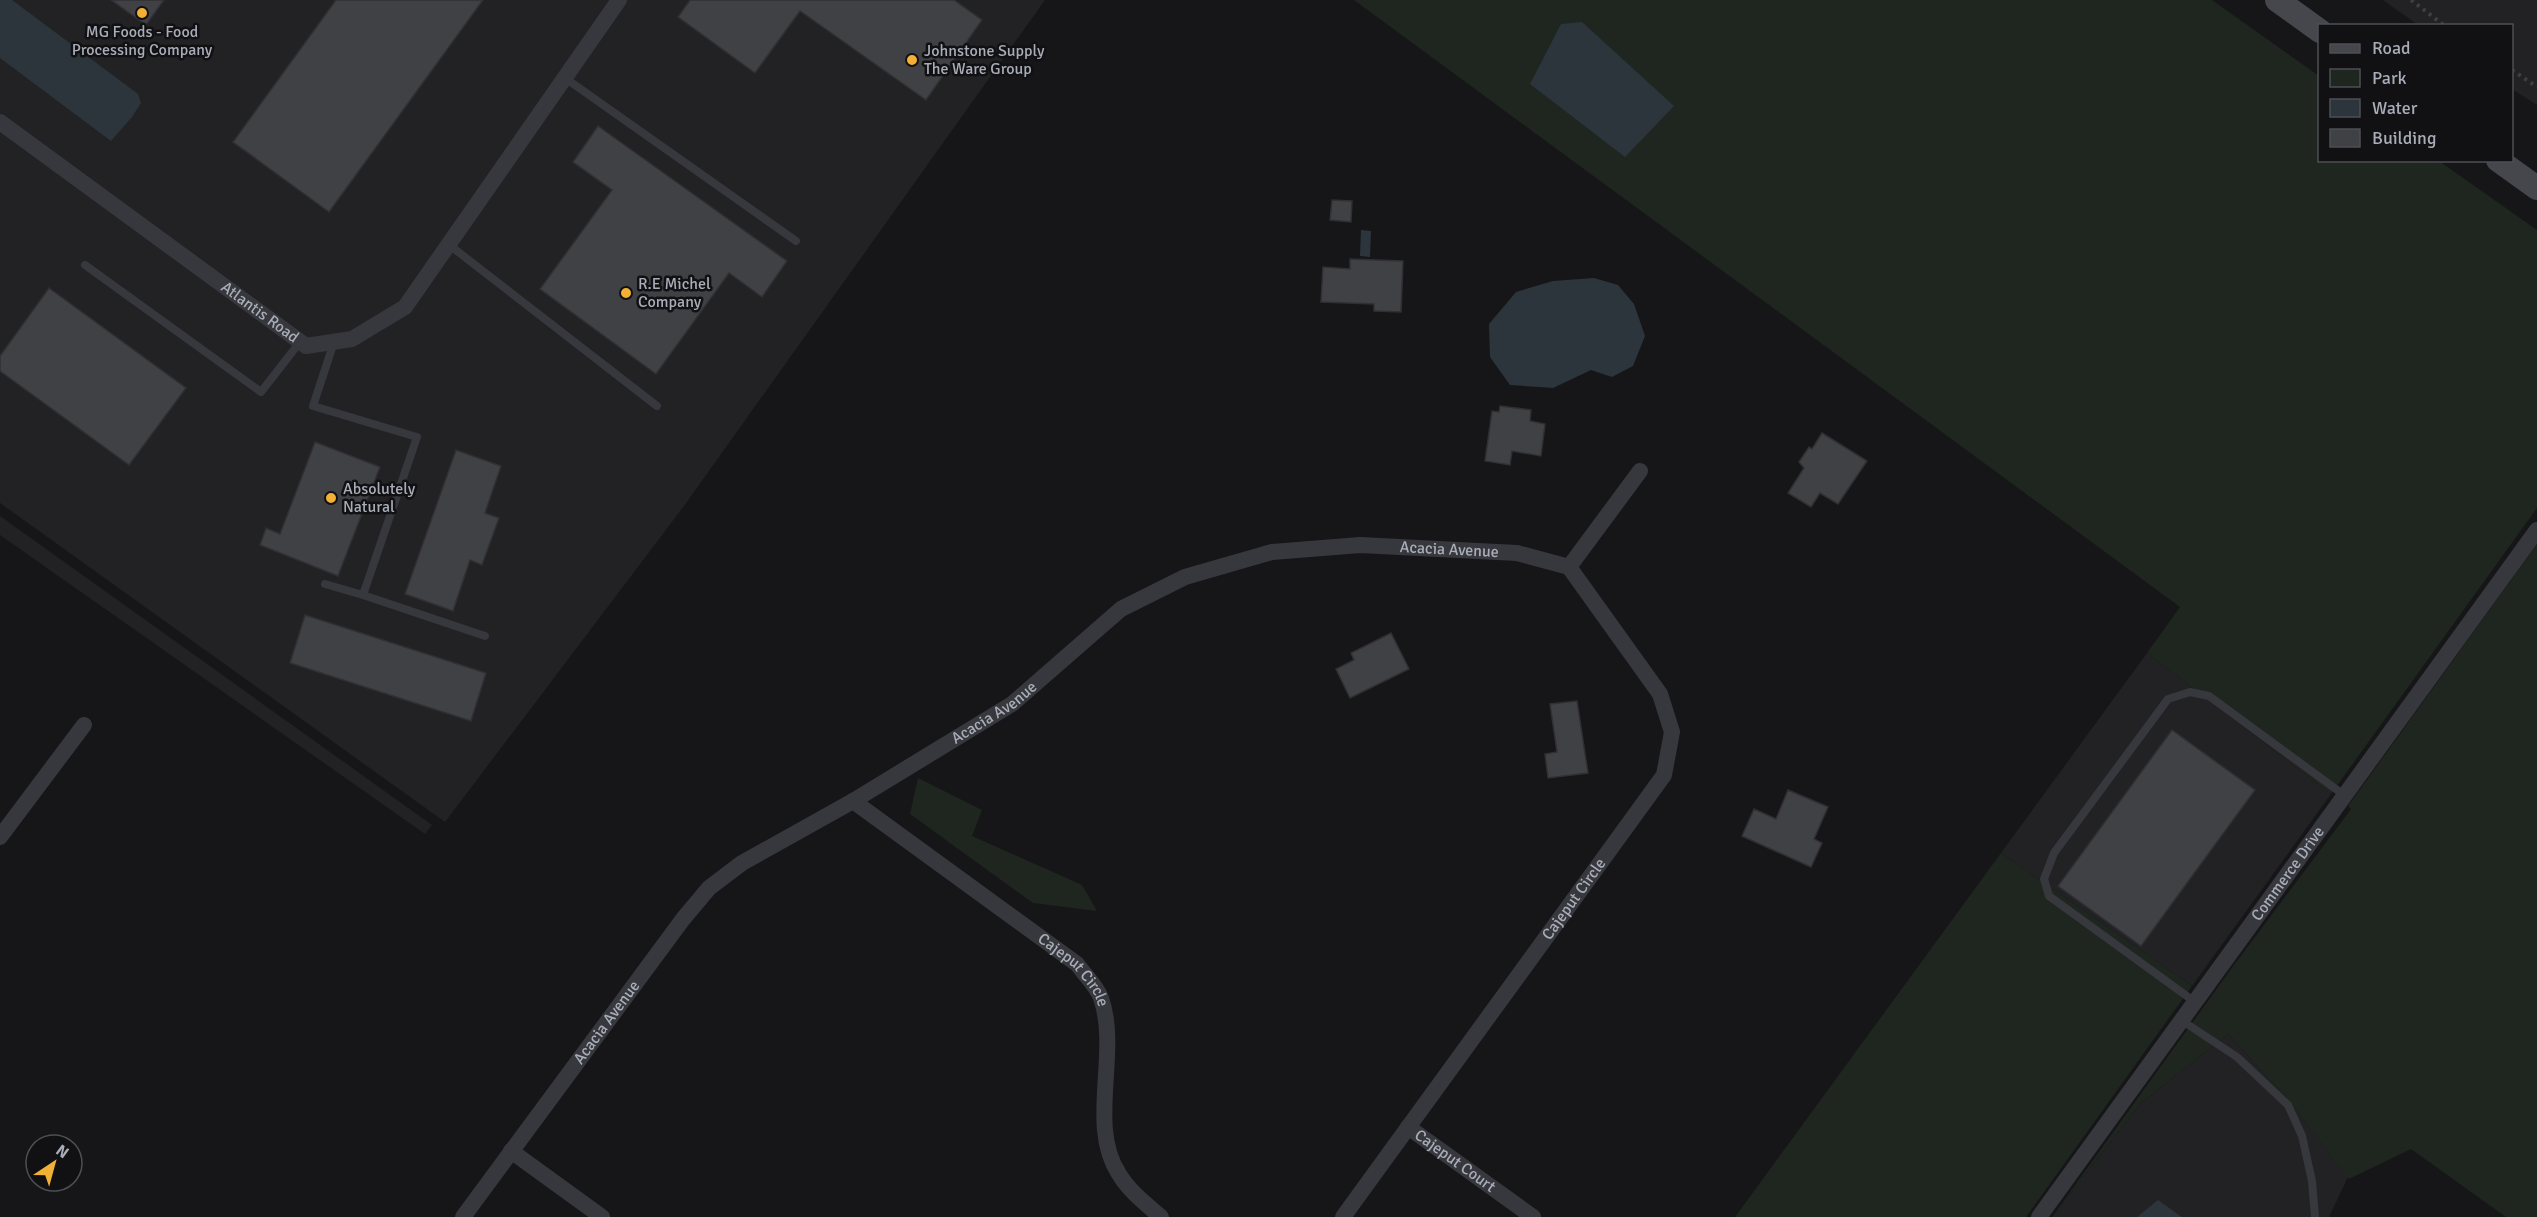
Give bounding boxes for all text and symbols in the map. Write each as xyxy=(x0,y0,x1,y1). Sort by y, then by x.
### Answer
marker: MG Foods - Food Processing Company xyxy=(135,6,149,20)
place label: MG Foods - Food Processing Company xyxy=(72,22,213,60)
legend xyxy=(2318,24,2513,162)
text: Road xyxy=(2372,37,2411,59)
place label: Johnstone Supply The Ware Group xyxy=(924,41,1045,79)
marker: Johnstone Supply The Ware Group xyxy=(905,53,919,67)
text: Park xyxy=(2372,67,2407,89)
text: Water xyxy=(2372,97,2418,119)
text: Building xyxy=(2372,127,2436,149)
place label: R.E Michel Company xyxy=(638,274,711,312)
street label: Atlantis Road xyxy=(217,277,303,347)
marker: R.E Michel Company xyxy=(619,286,633,300)
place label: Absolutely Natural xyxy=(343,479,416,517)
marker: Absolutely Natural xyxy=(324,491,338,505)
street label: Acacia Avenue xyxy=(1399,537,1499,562)
street label: Acacia Avenue xyxy=(948,677,1041,749)
street label: Commerce Drive xyxy=(2247,823,2329,925)
street label: Cajeput Circle xyxy=(1538,854,1610,944)
street label: Cajeput Circle xyxy=(1034,929,1113,1009)
street label: Acacia Avenue xyxy=(569,977,644,1068)
street label: Cajeput Court xyxy=(1411,1125,1500,1197)
north arrow xyxy=(24,1133,84,1193)
text: N xyxy=(52,1140,73,1163)

